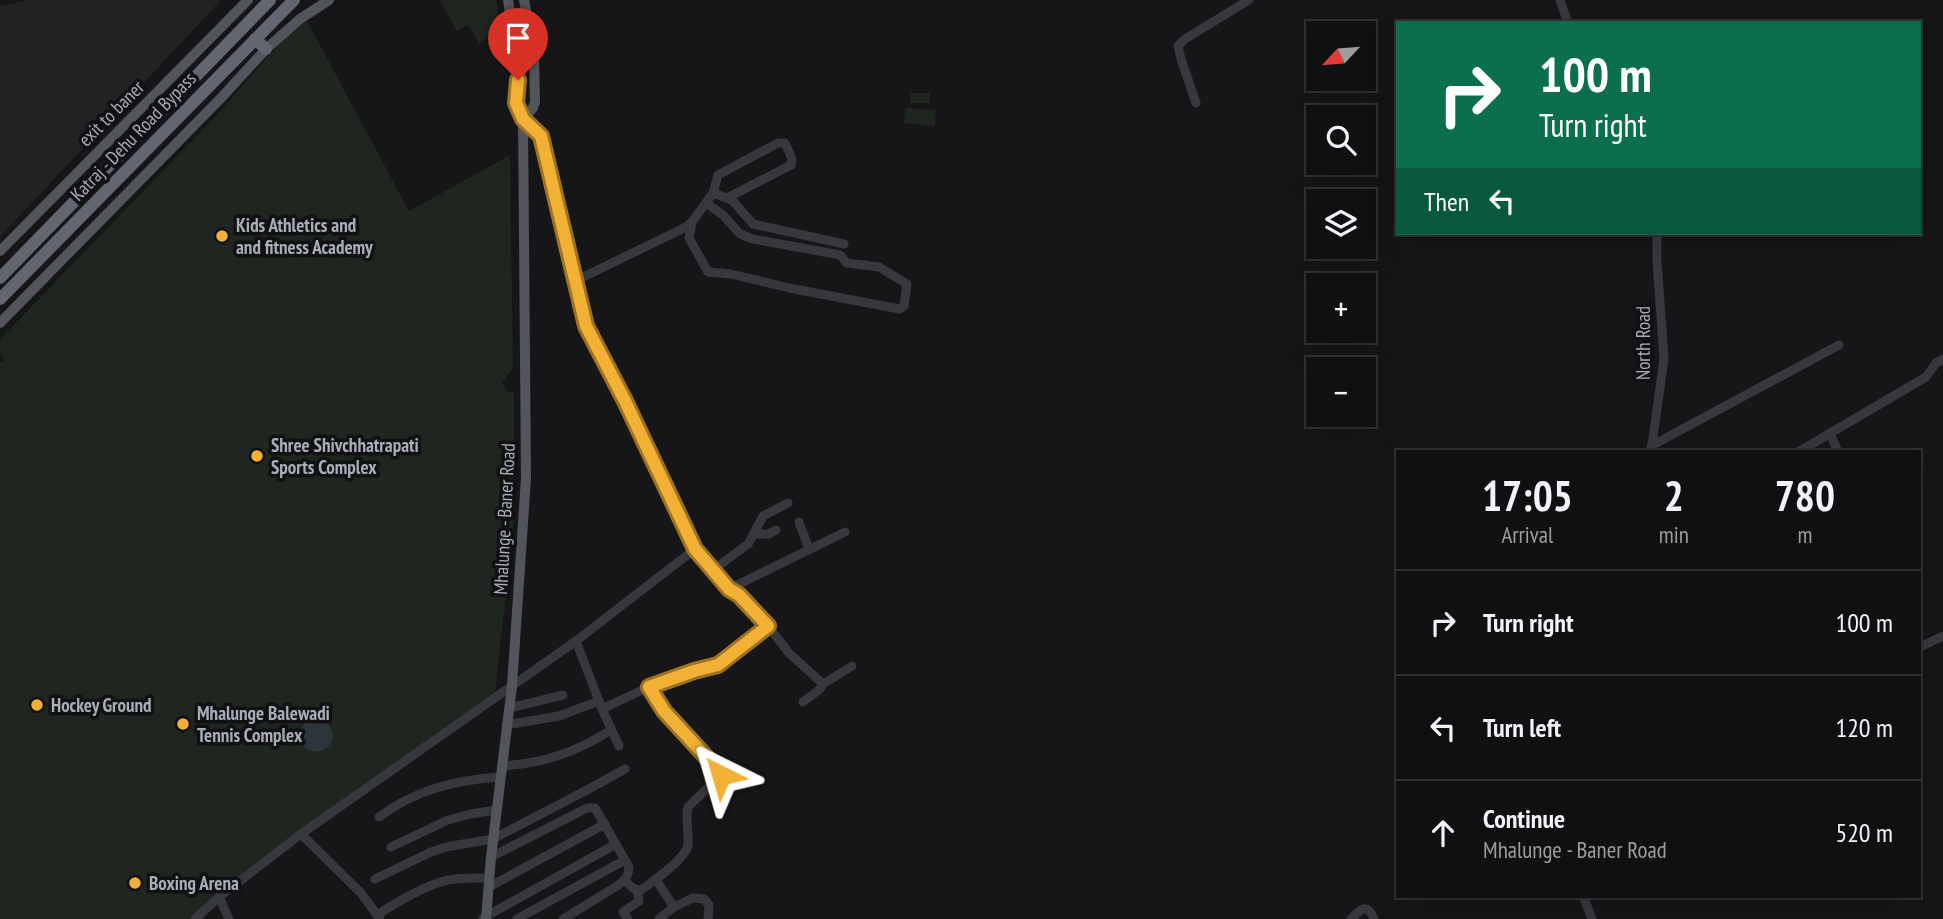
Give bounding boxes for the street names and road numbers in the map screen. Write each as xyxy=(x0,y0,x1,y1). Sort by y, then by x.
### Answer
street label: Katraj - Dehu Road Bypass xyxy=(65,66,201,206)
street label: exit to baner xyxy=(73,75,149,151)
street label: North Road xyxy=(1631,306,1655,380)
street label: Mhalunge - Baner Road xyxy=(488,443,520,595)

